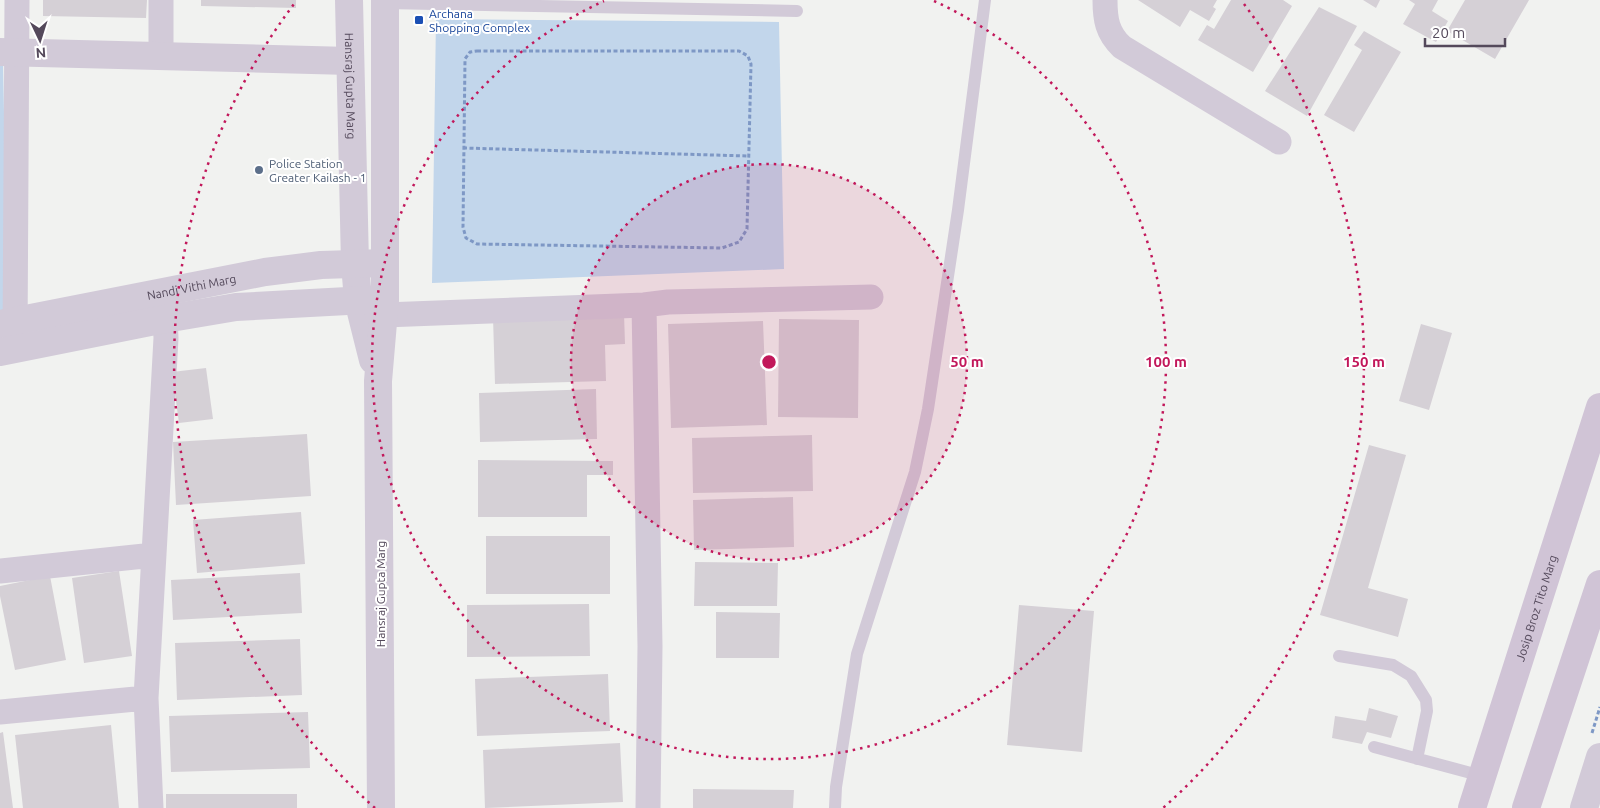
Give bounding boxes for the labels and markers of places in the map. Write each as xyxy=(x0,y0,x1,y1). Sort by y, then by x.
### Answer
place label: Archana Shopping Complex xyxy=(429,7,530,34)
marker: Archana Shopping Complex xyxy=(413,14,425,26)
place label: Police Station Greater Kailash - 1 xyxy=(269,157,366,184)
marker: Police Station Greater Kailash - 1 xyxy=(253,164,265,176)
centre of rings xyxy=(760,353,778,371)

